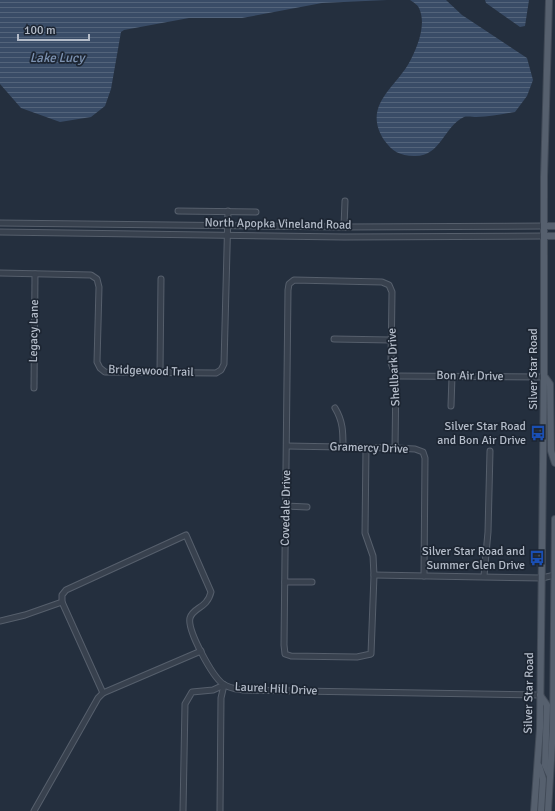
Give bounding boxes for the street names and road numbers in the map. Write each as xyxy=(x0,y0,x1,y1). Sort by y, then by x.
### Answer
street label: North Apopka Vineland Road xyxy=(204,215,352,233)
street label: Legacy Lane xyxy=(26,299,42,363)
street label: Shellbark Drive xyxy=(384,327,404,407)
street label: Silver Star Road xyxy=(526,328,541,410)
street label: Bridgewood Trail xyxy=(108,362,195,380)
street label: Bon Air Drive xyxy=(436,368,504,384)
street label: Gramercy Drive xyxy=(329,439,409,457)
street label: Covedale Drive xyxy=(278,470,294,546)
street label: Silver Star Road xyxy=(521,652,537,734)
street label: Laurel Hill Drive xyxy=(234,679,318,699)

